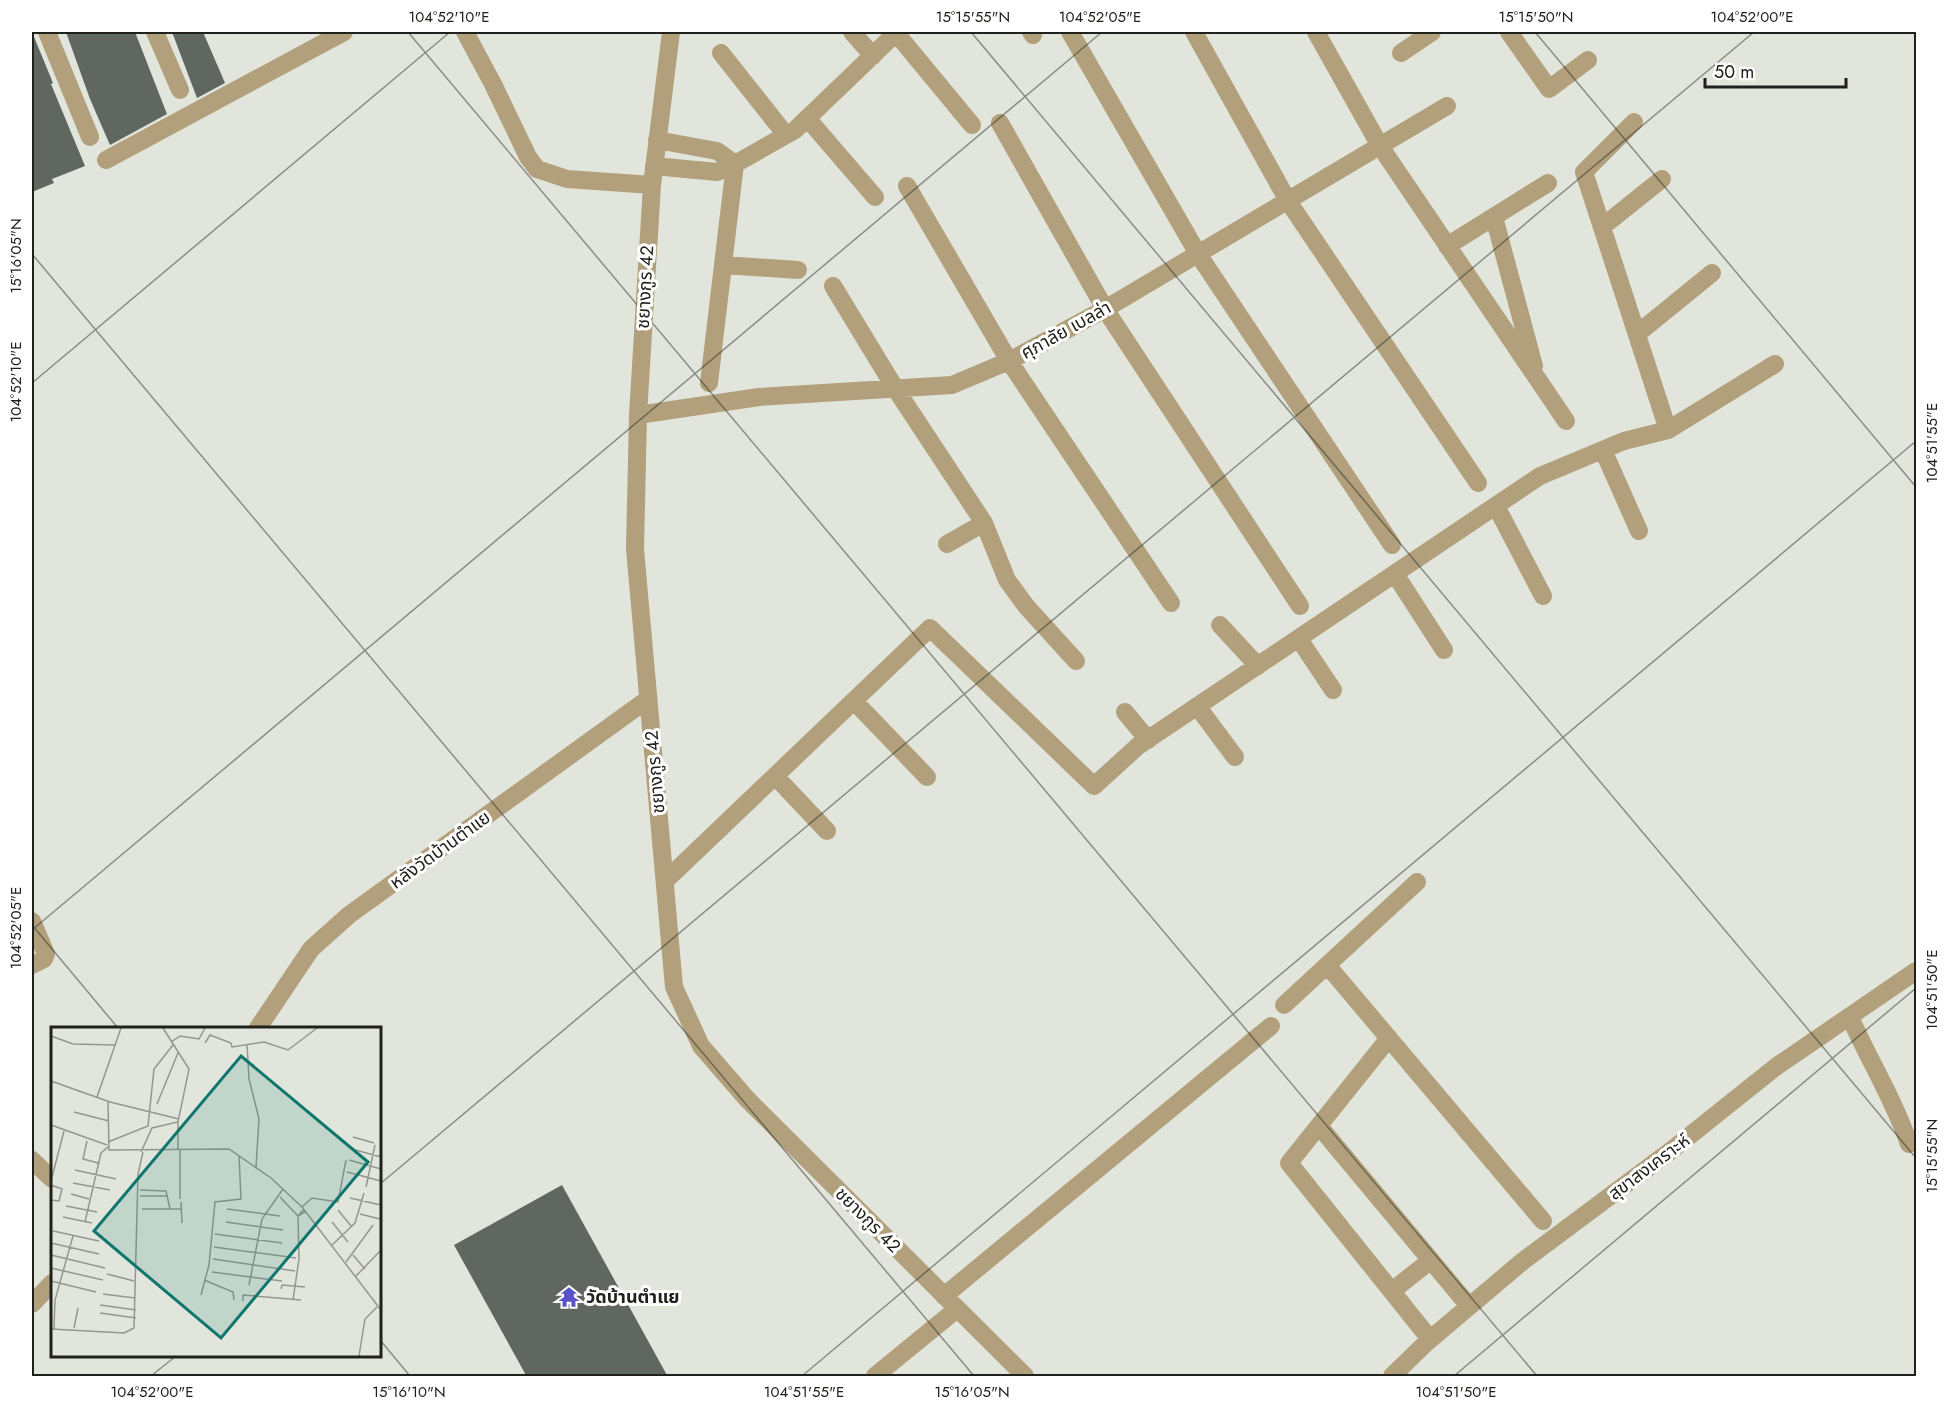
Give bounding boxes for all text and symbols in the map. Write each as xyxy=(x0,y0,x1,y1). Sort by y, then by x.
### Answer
text: 104°52'10"E xyxy=(409,6,489,28)
text: 15°15'55"N xyxy=(936,6,1010,28)
text: 104°52'05"E xyxy=(1059,6,1141,28)
text: 15°15'50"N xyxy=(1499,6,1573,28)
text: 104°52'00"E xyxy=(1710,6,1794,28)
scale bar xyxy=(1705,51,1846,89)
text: 50 m xyxy=(1714,59,1754,85)
text: 15°16'05"N xyxy=(5,218,27,294)
street label: ชยางกูร 42 xyxy=(630,245,660,329)
street label: ศุภาลัย เบลล่า xyxy=(1016,294,1116,366)
text: 104°52'10"E xyxy=(5,342,27,422)
text: 104°51'55"E xyxy=(1921,403,1943,483)
street label: ชยางกูร 42 xyxy=(638,729,672,815)
street label: หลังวัดบ้านตำแย xyxy=(384,805,496,895)
text: 104°52'05"E xyxy=(5,887,27,969)
text: 104°51'50"E xyxy=(1921,950,1943,1030)
inset map xyxy=(51,1027,381,1357)
text: 15°15'55"N xyxy=(1921,1119,1943,1193)
street label: สุขาสงเคราะห์ xyxy=(1603,1127,1696,1206)
street label: ชยางกูร 42 xyxy=(829,1181,907,1259)
place label: วัดบ้านตำแย xyxy=(586,1284,680,1310)
temple icon: วัดบ้านตำแย xyxy=(557,1285,581,1309)
text: 104°52'00"E xyxy=(110,1381,194,1403)
text: 15°16'10"N xyxy=(372,1381,446,1403)
text: 104°51'55"E xyxy=(764,1381,844,1403)
text: 15°16'05"N xyxy=(934,1381,1010,1403)
text: 104°51'50"E xyxy=(1416,1381,1496,1403)

